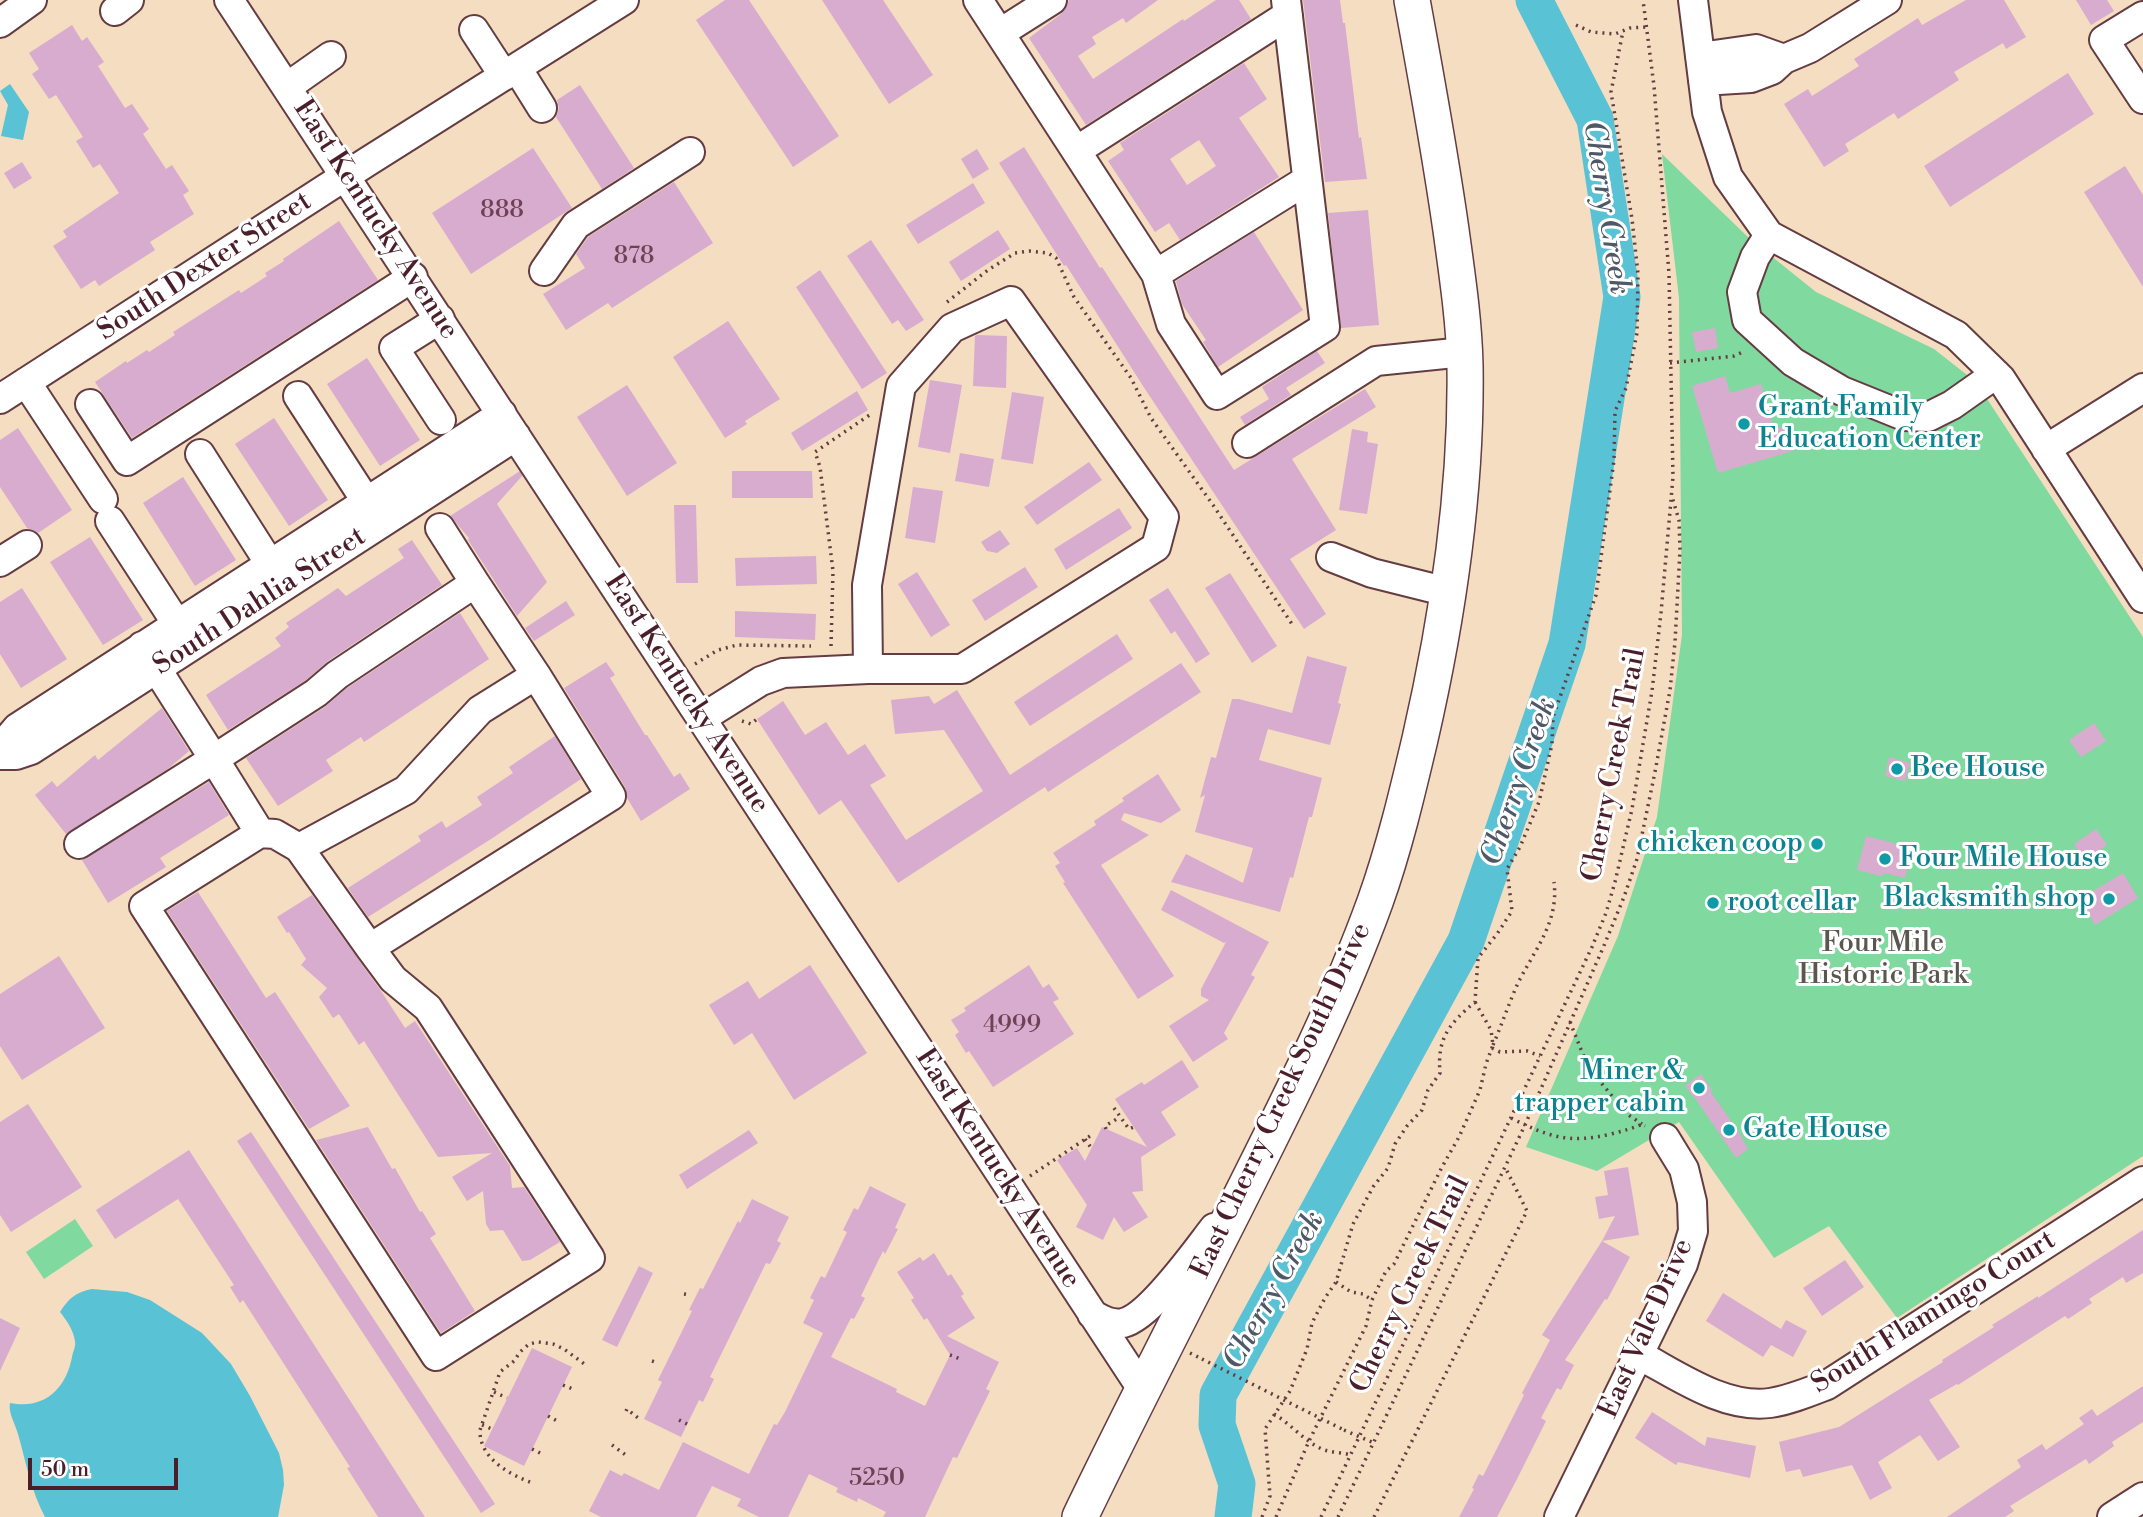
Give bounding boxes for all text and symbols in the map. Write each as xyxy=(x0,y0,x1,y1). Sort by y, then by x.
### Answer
street label: East Kentucky Avenue xyxy=(285,94,465,346)
water label: Cherry Creek xyxy=(1573,118,1637,298)
street label: South Dexter Street xyxy=(92,185,318,349)
house number: 888 xyxy=(480,197,524,225)
house number: 878 xyxy=(614,243,654,271)
place label: Grant Family Education Center xyxy=(1758,391,1981,457)
marker: Grant Family Education Center xyxy=(1736,416,1752,432)
street label: South Dahlia Street xyxy=(147,521,373,683)
street label: East Kentucky Avenue xyxy=(596,568,776,820)
street label: Cherry Creek Trail xyxy=(1576,645,1654,885)
water label: Cherry Creek xyxy=(1474,693,1566,871)
place label: Bee House xyxy=(1911,752,2045,786)
marker: Bee House xyxy=(1889,761,1905,777)
place label: chicken coop xyxy=(1636,827,1803,861)
marker: chicken coop xyxy=(1809,836,1825,852)
place label: Four Mile House xyxy=(1899,842,2108,876)
marker: Four Mile House xyxy=(1877,851,1893,867)
place label: Blacksmith shop xyxy=(1884,882,2095,916)
place label: root cellar xyxy=(1727,886,1857,920)
marker: Blacksmith shop xyxy=(2101,891,2117,907)
marker: root cellar xyxy=(1705,895,1721,911)
street label: East Cherry Creek South Drive xyxy=(1185,918,1379,1284)
park label: Four Mile Historic Park xyxy=(1798,927,1968,993)
house number: 4999 xyxy=(983,1012,1041,1040)
street label: East Kentucky Avenue xyxy=(907,1043,1087,1295)
place label: Miner & trapper cabin xyxy=(1514,1055,1685,1121)
marker: Miner & trapper cabin xyxy=(1691,1080,1707,1096)
place label: Gate House xyxy=(1743,1113,1888,1147)
marker: Gate House xyxy=(1721,1122,1737,1138)
street label: Cherry Creek Trail xyxy=(1344,1171,1478,1399)
water label: Cherry Creek xyxy=(1217,1205,1333,1377)
street label: South Flamingo Court xyxy=(1806,1224,2062,1402)
street label: East Vale Drive xyxy=(1592,1234,1702,1424)
scale bar xyxy=(32,1444,182,1488)
text: 50 m xyxy=(41,1457,89,1483)
house number: 5250 xyxy=(849,1465,905,1493)

